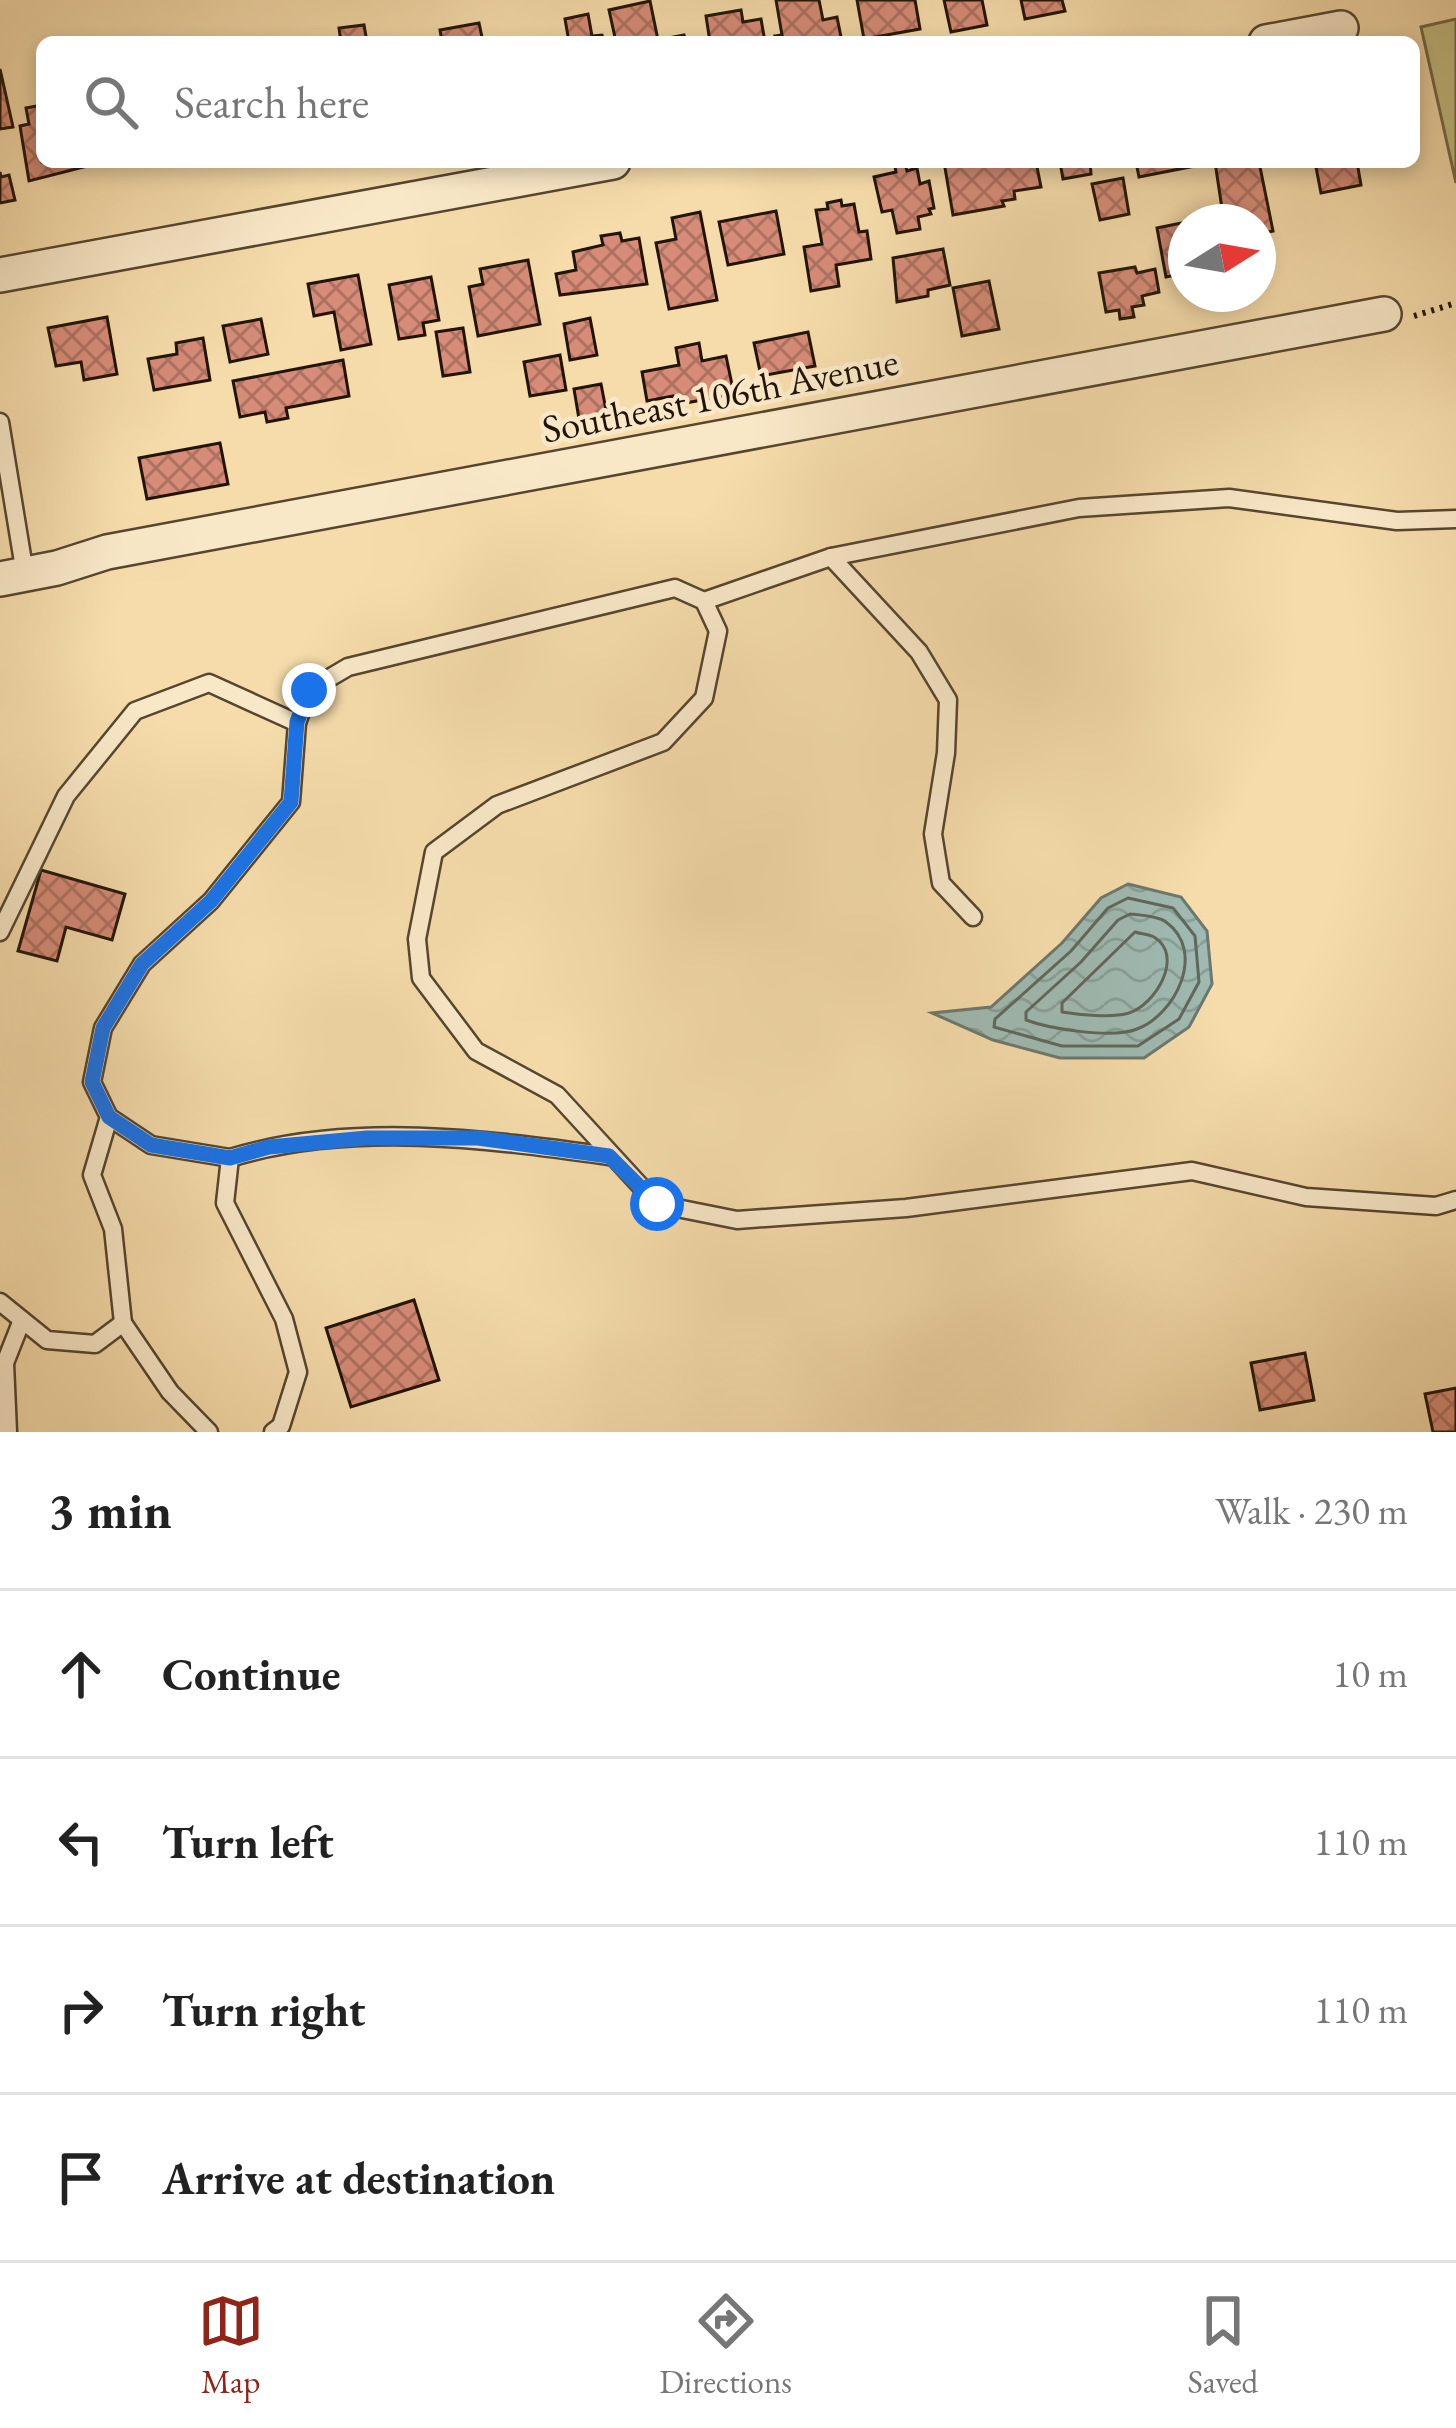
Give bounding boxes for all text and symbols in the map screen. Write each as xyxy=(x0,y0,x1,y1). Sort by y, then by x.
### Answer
search box xyxy=(36,36,1420,168)
icon: search xyxy=(78,69,144,135)
text: Search here xyxy=(174,73,369,131)
north arrow xyxy=(1168,204,1276,312)
street label: Southeast 106th Avenue xyxy=(537,335,903,455)
route end xyxy=(282,663,336,717)
route start xyxy=(630,1177,684,1231)
text: 3 min xyxy=(48,1477,172,1543)
text: Walk · 230 m xyxy=(1215,1485,1408,1536)
icon: ahead xyxy=(48,1641,114,1707)
text: Continue xyxy=(162,1645,340,1703)
text: 10 m xyxy=(1332,1648,1408,1699)
icon: left xyxy=(48,1809,114,1875)
text: Turn left xyxy=(162,1813,334,1871)
text: 110 m xyxy=(1314,1816,1408,1867)
icon: right xyxy=(48,1977,114,2043)
text: Turn right xyxy=(162,1981,365,2039)
text: 110 m xyxy=(1314,1984,1408,2035)
icon: arrive xyxy=(48,2145,114,2211)
text: Arrive at destination xyxy=(162,2149,555,2207)
tab: Map xyxy=(198,2288,264,2403)
tab: Directions xyxy=(659,2288,792,2403)
tab: Saved xyxy=(1188,2288,1258,2403)

